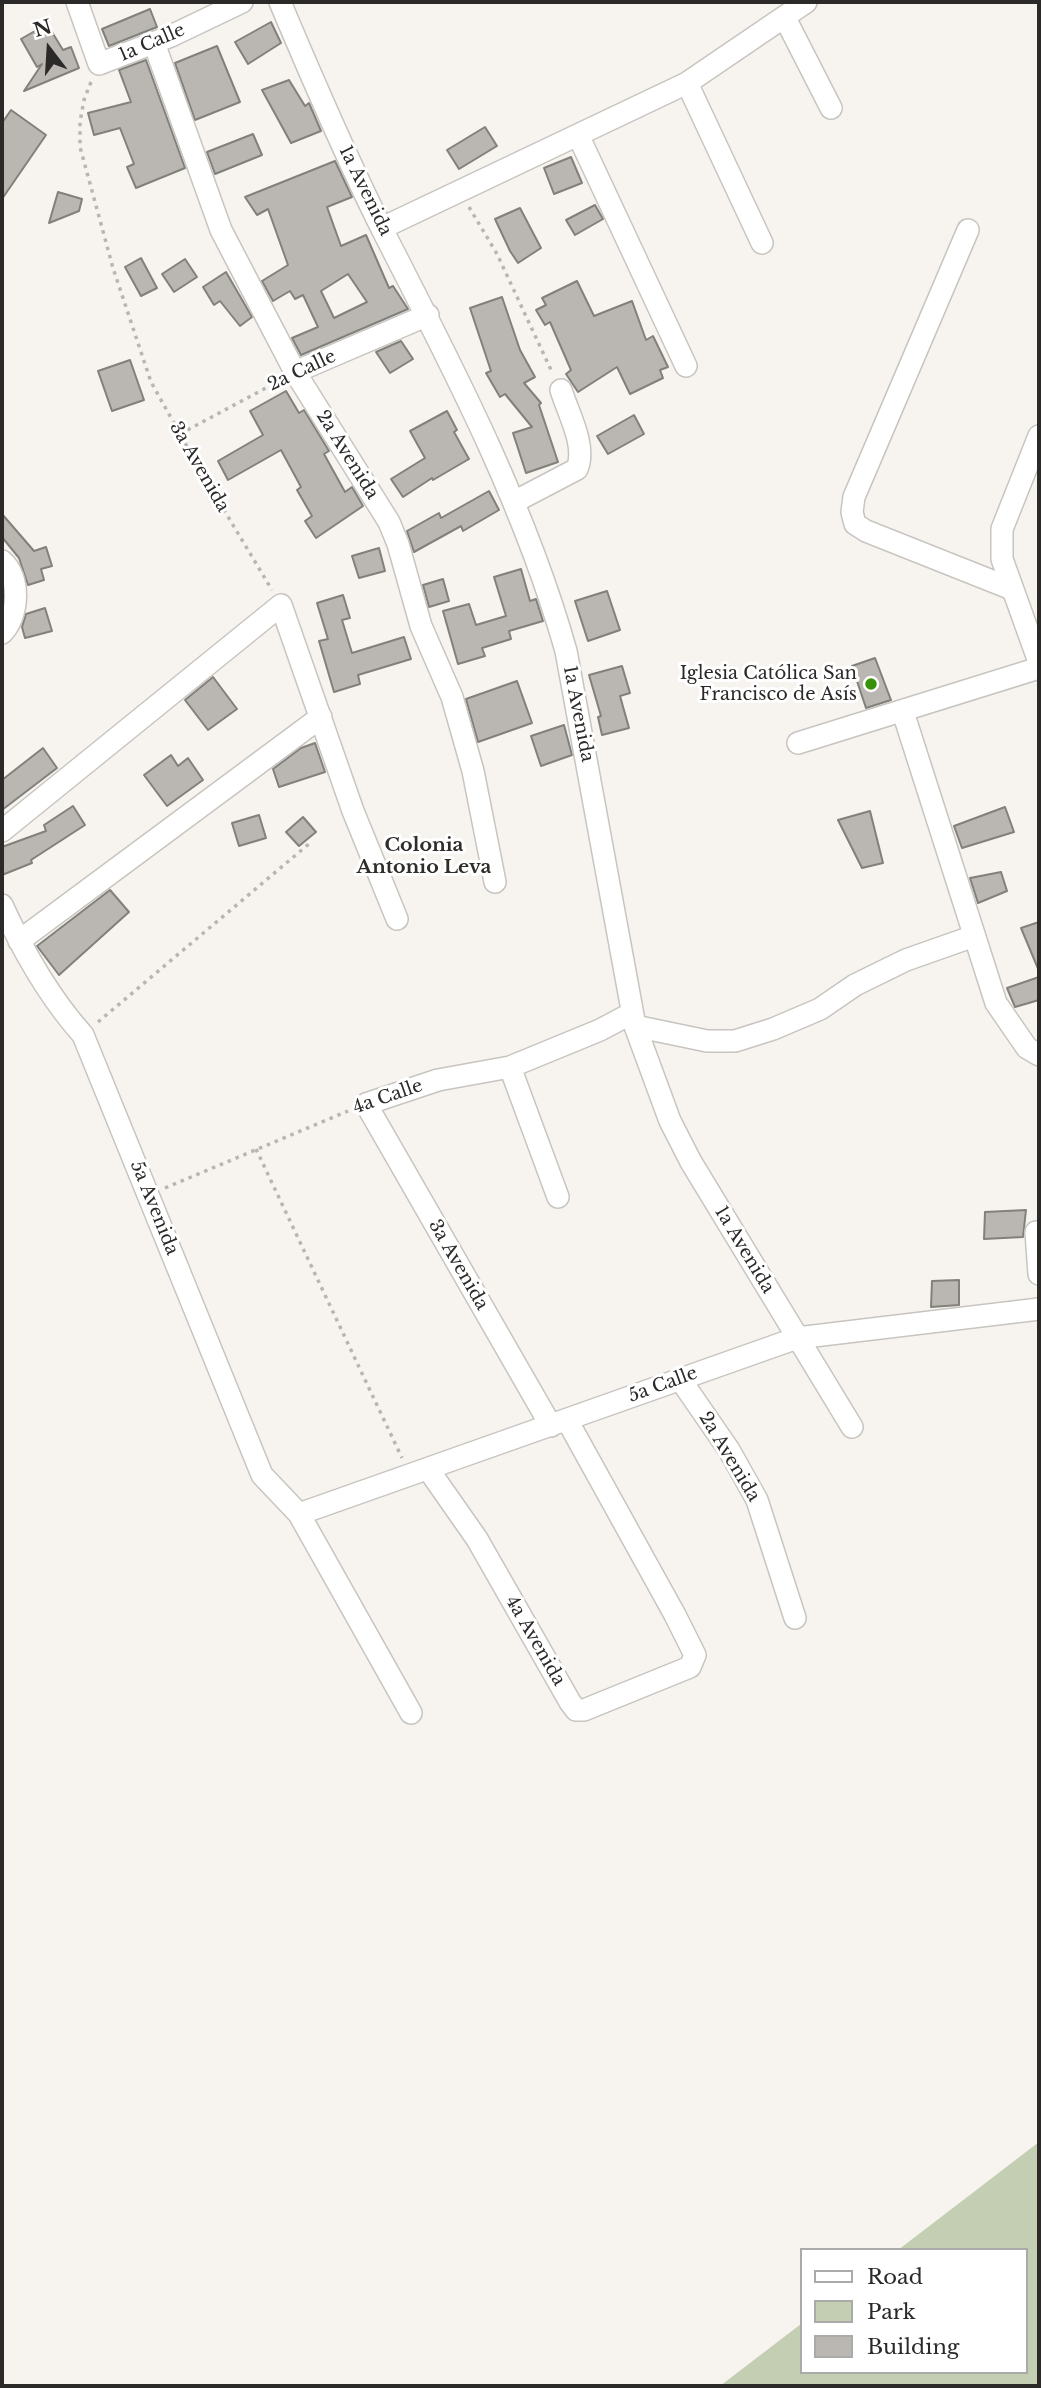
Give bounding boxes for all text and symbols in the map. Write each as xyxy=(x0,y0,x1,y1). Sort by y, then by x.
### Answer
north arrow xyxy=(14,14,84,84)
text: N xyxy=(31,15,55,42)
street label: 1a Calle xyxy=(116,19,188,67)
street label: 1a Avenida xyxy=(334,142,396,240)
street label: 2a Calle xyxy=(265,346,339,396)
street label: 2a Avenida xyxy=(311,407,383,503)
street label: 3a Avenida xyxy=(164,418,234,516)
place label: Iglesia Católica San Francisco de Asís xyxy=(680,663,857,706)
street label: 1a Avenida xyxy=(558,664,598,764)
marker: Iglesia Católica San Francisco de Asís xyxy=(863,676,879,692)
district label: Colonia Antonio Leva xyxy=(357,835,491,879)
street label: 4a Calle xyxy=(350,1075,426,1119)
street label: 5a Avenida xyxy=(125,1158,183,1258)
street label: 1a Avenida xyxy=(710,1203,778,1297)
street label: 3a Avenida xyxy=(423,1216,493,1314)
street label: 5a Calle xyxy=(626,1363,700,1407)
street label: 2a Avenida xyxy=(694,1408,764,1506)
street label: 4a Avenida xyxy=(501,1592,569,1690)
legend xyxy=(800,2248,1027,2374)
text: Road xyxy=(867,2264,923,2290)
text: Park xyxy=(867,2299,916,2325)
text: Building xyxy=(867,2334,959,2360)

